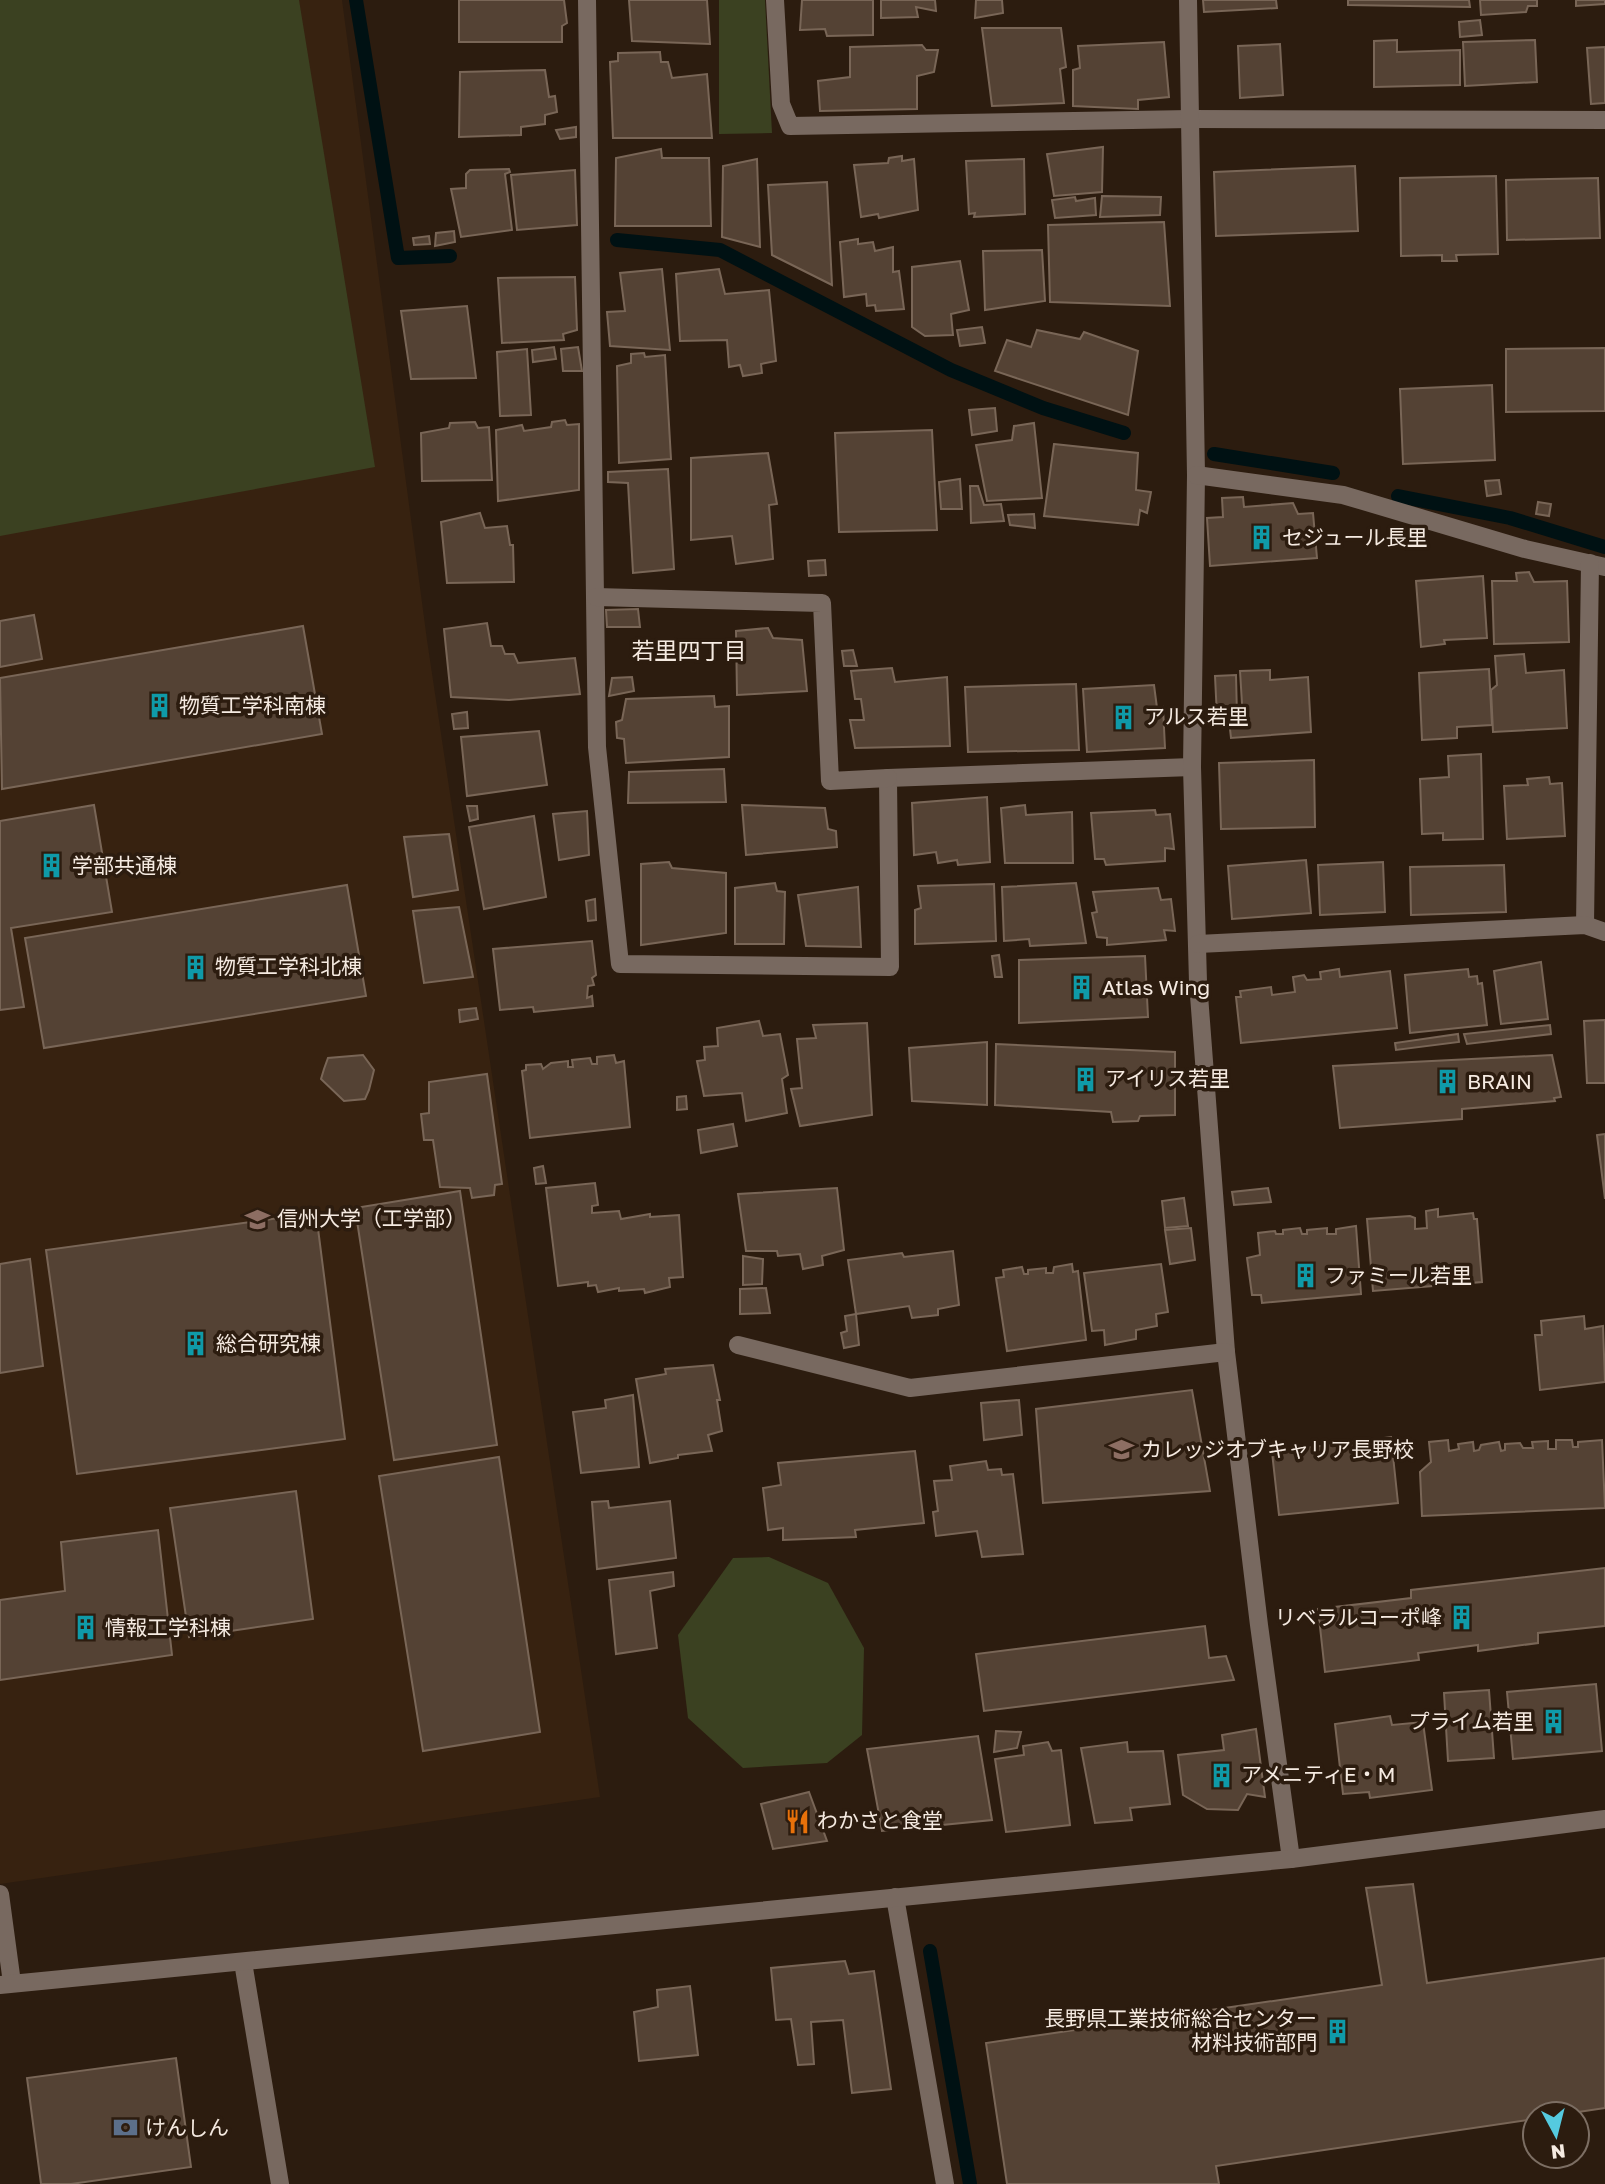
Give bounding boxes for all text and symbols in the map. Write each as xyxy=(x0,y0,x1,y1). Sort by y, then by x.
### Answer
building icon: セジュール長里 xyxy=(1248,524,1276,552)
place label: セジュール長里 xyxy=(1282,524,1428,550)
district label: 若里四丁目 xyxy=(632,636,747,664)
building icon: 物質工学科南棟 xyxy=(145,692,173,720)
place label: 物質工学科南棟 xyxy=(179,692,326,718)
building icon: アルス若里 xyxy=(1110,703,1138,731)
place label: アルス若里 xyxy=(1144,703,1249,729)
building icon: 学部共通棟 xyxy=(38,852,66,880)
place label: 学部共通棟 xyxy=(72,852,177,878)
building icon: 物質工学科北棟 xyxy=(181,953,209,981)
place label: 物質工学科北棟 xyxy=(215,953,362,979)
building icon: Atlas Wing xyxy=(1068,974,1096,1002)
place label: Atlas Wing xyxy=(1102,974,1210,1000)
building icon: アイリス若里 xyxy=(1071,1065,1099,1093)
place label: アイリス若里 xyxy=(1105,1065,1230,1091)
building icon: BRAIN xyxy=(1433,1068,1461,1096)
place label: BRAIN xyxy=(1467,1068,1532,1094)
school or university icon: 信州大学（工学部） xyxy=(243,1205,271,1233)
place label: 信州大学（工学部） xyxy=(277,1205,466,1231)
building icon: ファミール若里 xyxy=(1291,1262,1319,1290)
place label: ファミール若里 xyxy=(1325,1262,1472,1288)
building icon: 総合研究棟 xyxy=(182,1330,210,1358)
place label: 総合研究棟 xyxy=(216,1330,321,1356)
school or university icon: カレッジオブキャリア長野校 xyxy=(1107,1436,1135,1464)
place label: カレッジオブキャリア長野校 xyxy=(1141,1436,1414,1462)
place label: リベラルコーポ峰 xyxy=(1274,1604,1442,1630)
building icon: リベラルコーポ峰 xyxy=(1448,1604,1476,1632)
building icon: 情報工学科棟 xyxy=(71,1614,99,1642)
place label: 情報工学科棟 xyxy=(105,1614,231,1640)
place label: プライム若里 xyxy=(1408,1708,1534,1734)
building icon: プライム若里 xyxy=(1540,1708,1568,1736)
building icon: アメニティE・M xyxy=(1207,1761,1235,1789)
place label: アメニティE・M xyxy=(1241,1761,1396,1787)
restaurant icon: わかさと食堂 xyxy=(783,1807,811,1835)
place label: わかさと食堂 xyxy=(817,1807,943,1833)
place label: 長野県工業技術総合センター 材料技術部門 xyxy=(1044,2005,1317,2055)
building icon: 長野県工業技術総合センター 材料技術部門 xyxy=(1323,2017,1351,2045)
north arrow xyxy=(1521,2100,1591,2170)
bank icon: けんしん xyxy=(111,2114,139,2142)
place label: けんしん xyxy=(145,2114,229,2140)
text: N xyxy=(1550,2140,1567,2165)

